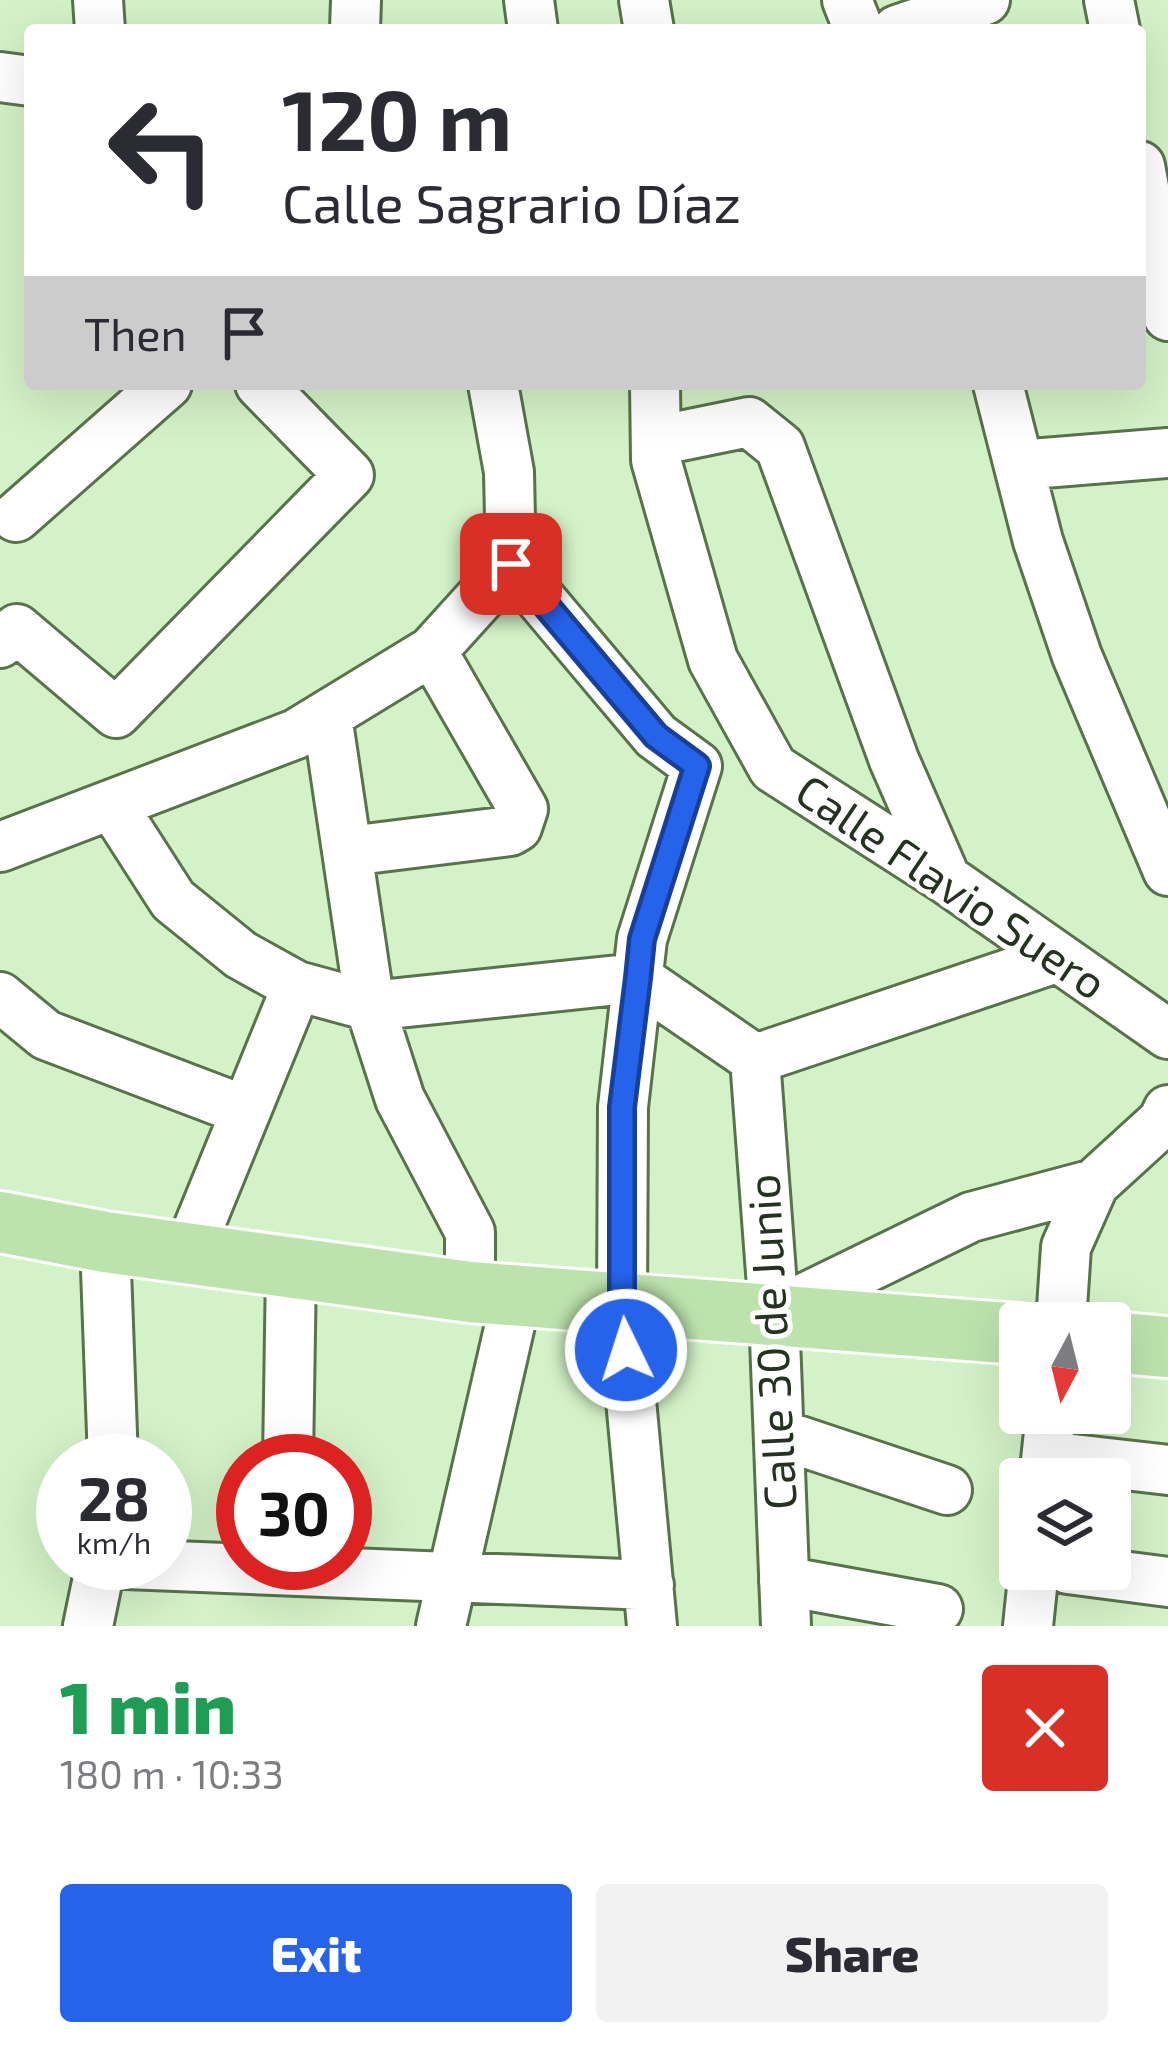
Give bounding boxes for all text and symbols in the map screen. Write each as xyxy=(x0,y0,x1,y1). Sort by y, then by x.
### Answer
text: 120 m xyxy=(282,67,512,168)
icon: left xyxy=(84,72,240,228)
text: Calle Sagrario Díaz xyxy=(282,169,741,234)
icon: arrive xyxy=(211,300,277,366)
text: Then xyxy=(84,306,187,360)
pin xyxy=(460,513,562,615)
icon: arrive xyxy=(478,531,544,597)
street label: Calle Flavio Suero xyxy=(787,762,1117,1009)
street label: Calle 30 de Junio xyxy=(734,1173,806,1511)
position arrow xyxy=(563,1287,689,1413)
north arrow xyxy=(999,1302,1131,1434)
map controls xyxy=(999,1302,1131,1590)
speed limit sign: 30 xyxy=(216,1434,372,1590)
button: layers xyxy=(999,1458,1131,1590)
text: 28 xyxy=(78,1461,150,1533)
text: km/h xyxy=(77,1524,151,1560)
text: 1 min xyxy=(60,1662,236,1748)
button: close xyxy=(982,1665,1108,1791)
text: 180 m · 10:33 xyxy=(60,1750,284,1797)
button: Exit xyxy=(60,1884,572,2022)
button: Share xyxy=(596,1884,1108,2022)

